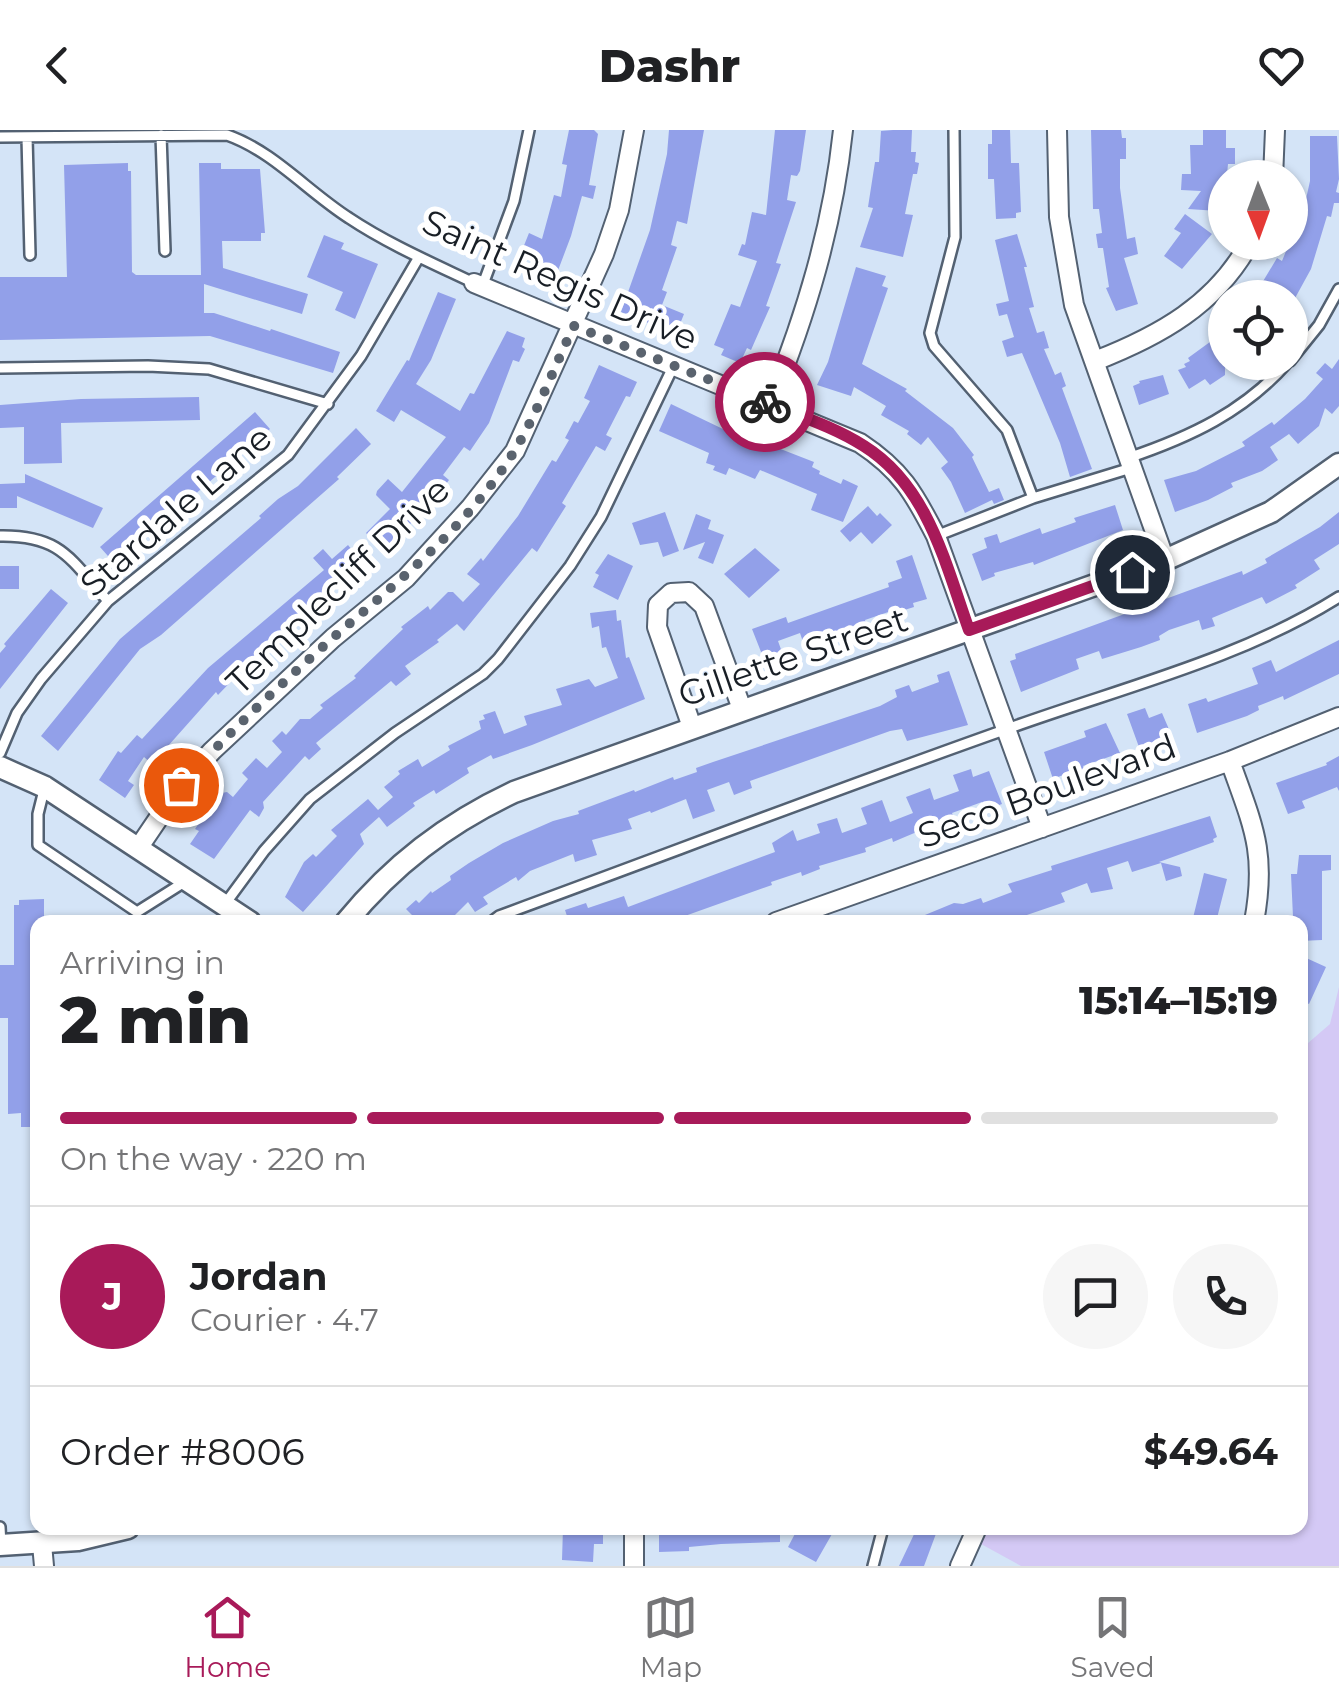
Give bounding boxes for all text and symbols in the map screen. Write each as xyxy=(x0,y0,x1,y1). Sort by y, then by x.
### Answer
icon: back xyxy=(30,38,85,93)
text: Dashr xyxy=(599,38,740,93)
icon: heart xyxy=(1254,38,1309,93)
north arrow xyxy=(1208,160,1308,260)
map controls xyxy=(1208,160,1308,380)
street label: Saint Regis Drive xyxy=(416,200,704,359)
button: locate xyxy=(1208,280,1308,380)
courier xyxy=(715,352,815,452)
icon: bike xyxy=(738,375,793,430)
street label: Stardale Lane xyxy=(71,416,280,605)
street label: Templecliff Drive xyxy=(217,468,458,703)
pin xyxy=(1090,530,1175,615)
icon: home xyxy=(1105,545,1160,600)
street label: Gillette Street xyxy=(672,597,913,716)
street label: Seco Boulevard xyxy=(912,724,1182,857)
pin xyxy=(139,743,224,828)
icon: bag xyxy=(154,758,209,813)
text: Arriving in xyxy=(60,943,225,982)
text: 15:14–15:19 xyxy=(1079,977,1278,1024)
text: 2 min xyxy=(60,980,251,1059)
text: On the way · 220 m xyxy=(60,1139,367,1178)
button: chat xyxy=(1043,1244,1148,1349)
button: phone xyxy=(1173,1244,1278,1349)
text: Jordan xyxy=(190,1253,328,1300)
text: J xyxy=(102,1273,123,1320)
text: Courier · 4.7 xyxy=(190,1300,379,1339)
text: Order #8006 xyxy=(60,1428,305,1475)
text: $49.64 xyxy=(1144,1428,1278,1475)
tab: Home xyxy=(184,1590,271,1684)
tab: Map xyxy=(640,1590,702,1684)
tab: Saved xyxy=(1071,1590,1155,1684)

